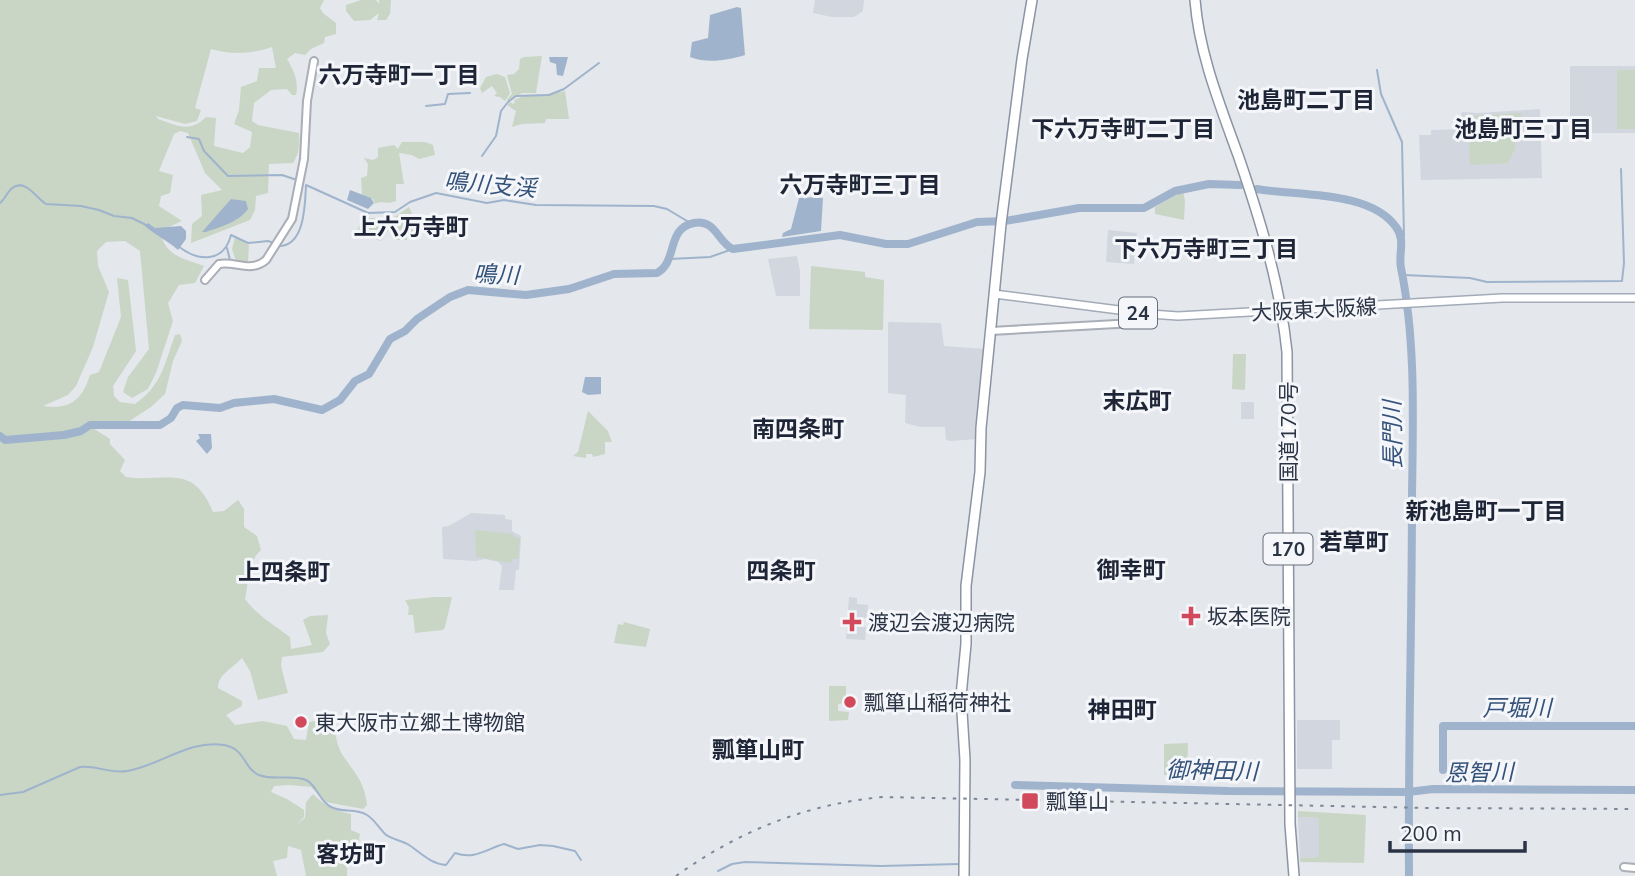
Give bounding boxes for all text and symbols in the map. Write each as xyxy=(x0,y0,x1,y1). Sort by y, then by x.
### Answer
district label: 六万寺町一丁目 xyxy=(319,60,480,89)
district label: 池島町二丁目 xyxy=(1237,85,1375,114)
district label: 下六万寺町二丁目 xyxy=(1031,114,1215,143)
district label: 池島町三丁目 xyxy=(1454,114,1592,143)
water label: 鳴川支渓 xyxy=(443,166,540,203)
district label: 六万寺町三丁目 xyxy=(780,170,941,199)
district label: 上六万寺町 xyxy=(354,212,469,241)
district label: 下六万寺町三丁目 xyxy=(1114,234,1298,263)
water label: 鳴川 xyxy=(473,259,522,289)
street label: 大阪東大阪線 xyxy=(1250,293,1378,325)
road number: 24 xyxy=(1119,298,1157,328)
street label: 国道170号 xyxy=(1275,382,1301,482)
district label: 末広町 xyxy=(1103,386,1172,415)
water label: 長門川 xyxy=(1377,397,1407,470)
district label: 南四条町 xyxy=(752,414,844,443)
district label: 新池島町一丁目 xyxy=(1406,496,1567,525)
district label: 若草町 xyxy=(1320,527,1389,556)
road number: 170 xyxy=(1264,534,1312,564)
district label: 御幸町 xyxy=(1097,555,1166,584)
district label: 四条町 xyxy=(747,556,816,585)
district label: 上四条町 xyxy=(238,557,330,586)
place label: 坂本医院 xyxy=(1207,603,1291,629)
marker: 坂本医院 xyxy=(1181,606,1201,626)
place label: 渡辺会渡辺病院 xyxy=(868,609,1015,635)
marker: 渡辺会渡辺病院 xyxy=(842,612,862,632)
place label: 瓢箪山稲荷神社 xyxy=(864,689,1011,715)
water label: 戸堀川 xyxy=(1483,693,1555,722)
marker: 瓢箪山稲荷神社 xyxy=(842,694,858,710)
district label: 神田町 xyxy=(1088,695,1157,724)
place label: 東大阪市立郷土博物館 xyxy=(315,709,525,735)
marker: 東大阪市立郷土博物館 xyxy=(293,714,309,730)
district label: 瓢箪山町 xyxy=(712,735,804,764)
water label: 御神田川 xyxy=(1166,755,1261,785)
water label: 恩智川 xyxy=(1444,757,1517,787)
place label: 瓢箪山 xyxy=(1046,788,1109,814)
marker: 瓢箪山 xyxy=(1020,791,1040,811)
scale bar xyxy=(1390,810,1525,854)
text: 200 m xyxy=(1400,820,1462,846)
district label: 客坊町 xyxy=(317,839,386,868)

